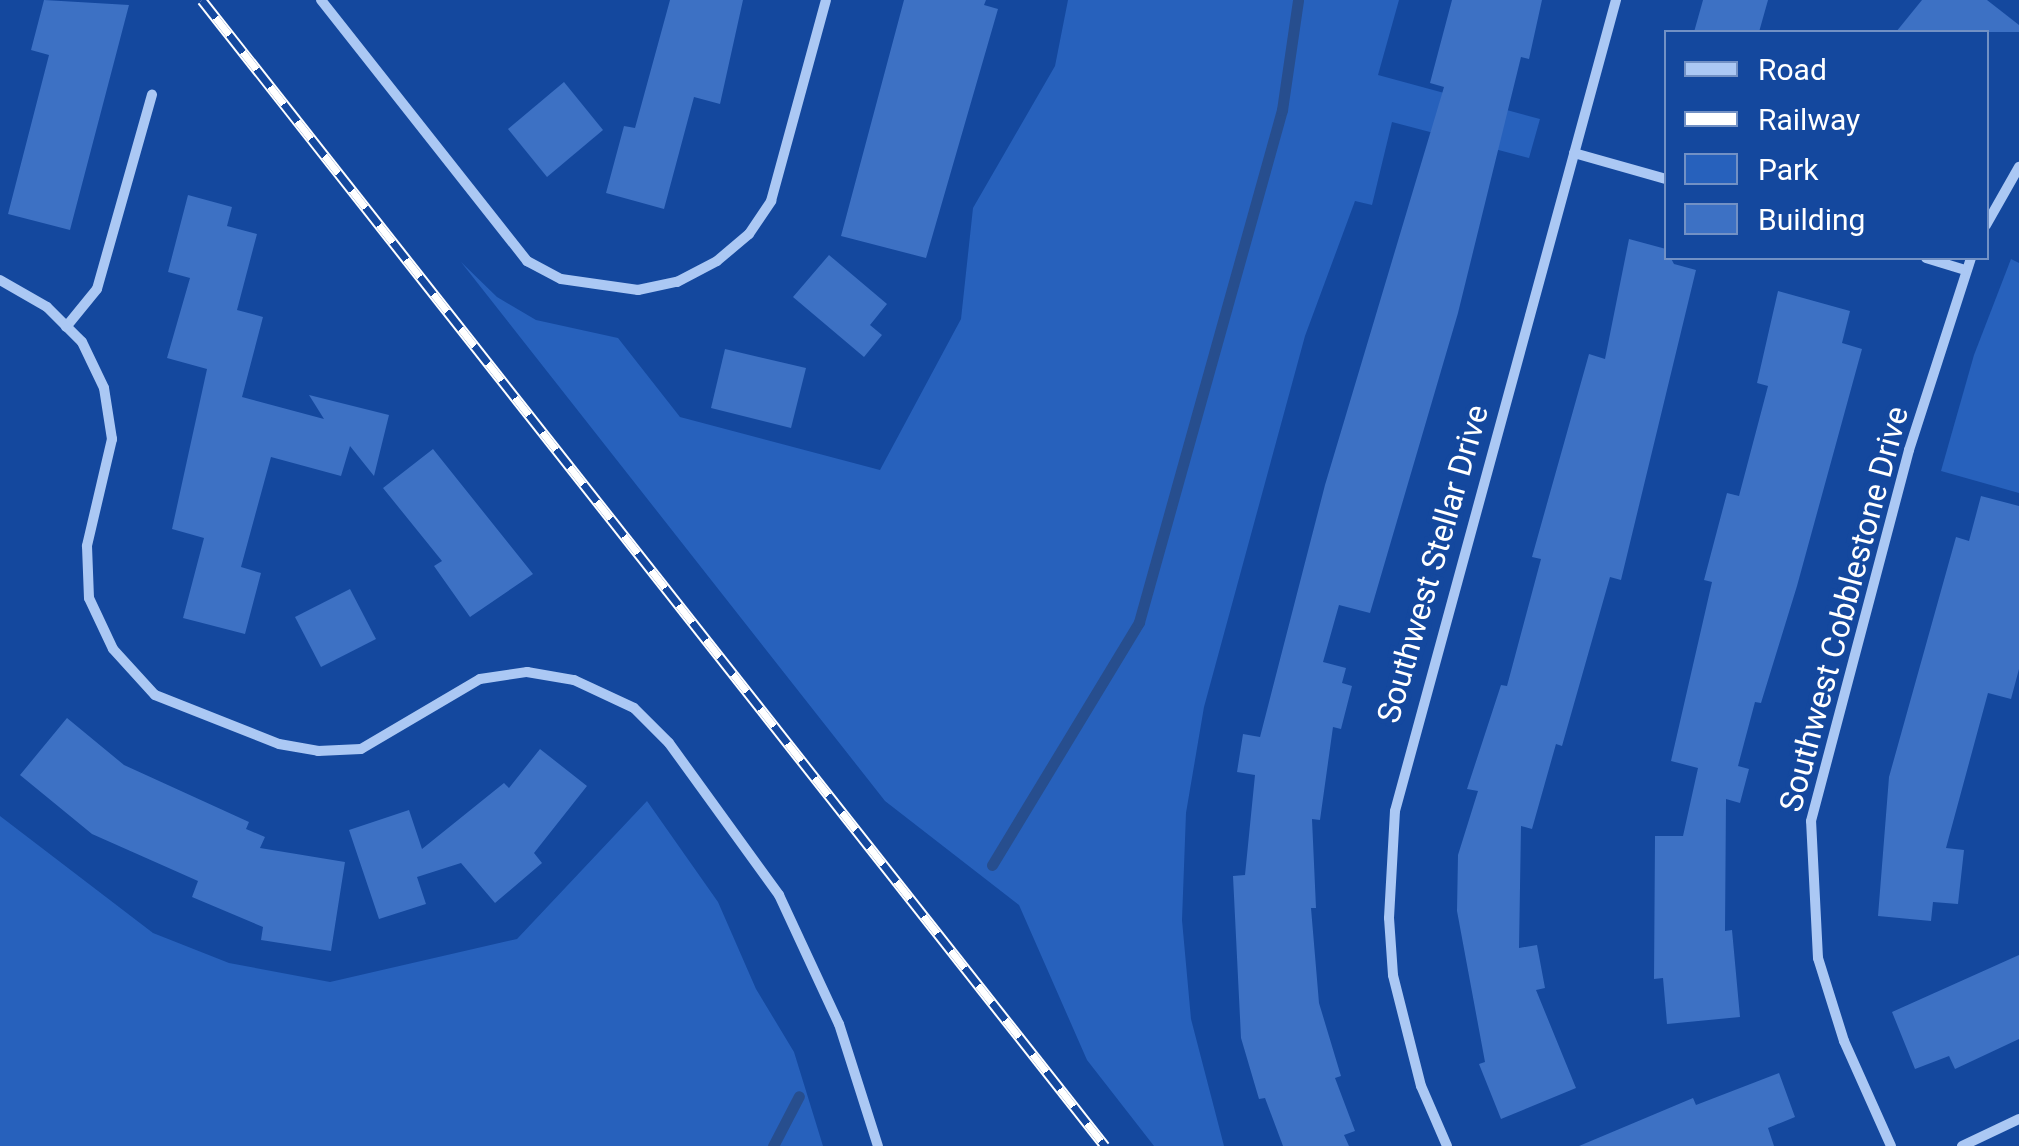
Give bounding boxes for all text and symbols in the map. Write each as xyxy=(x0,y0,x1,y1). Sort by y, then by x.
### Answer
legend xyxy=(1664,30,1989,260)
text: Road xyxy=(1758,52,1827,87)
text: Railway xyxy=(1758,102,1860,137)
text: Park xyxy=(1758,152,1818,187)
text: Building xyxy=(1758,202,1865,237)
street label: Southwest Stellar Drive xyxy=(1369,401,1497,727)
street label: Southwest Cobblestone Drive xyxy=(1771,402,1917,816)

